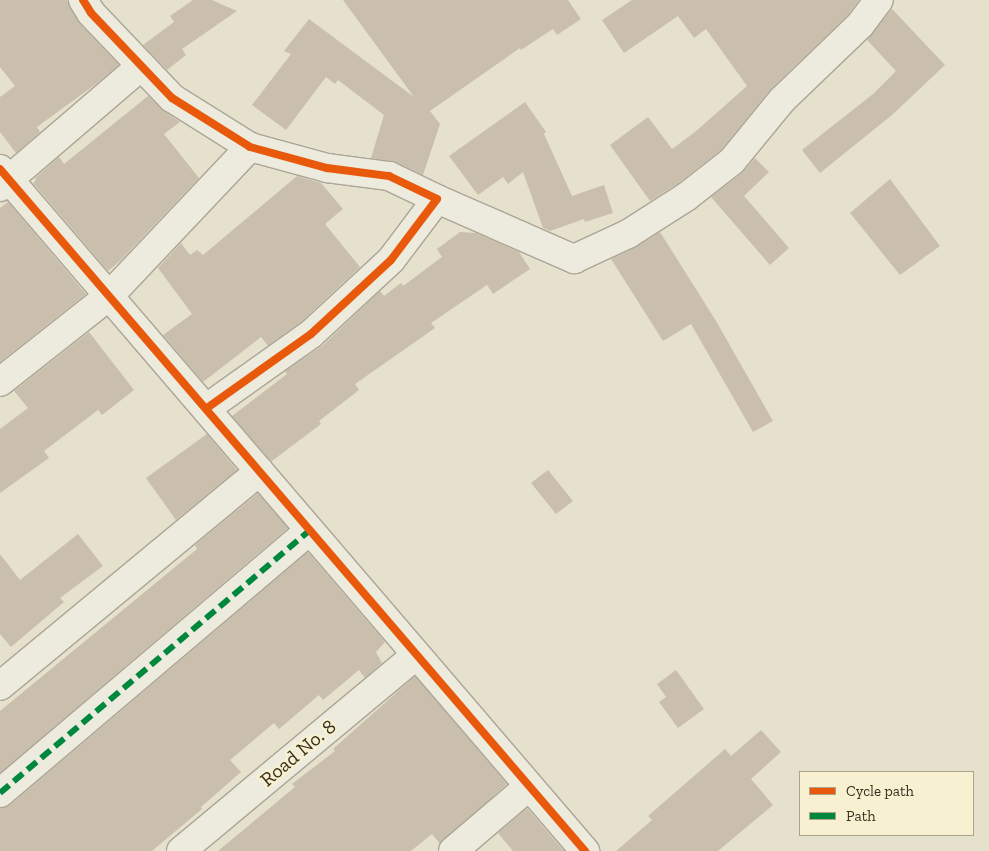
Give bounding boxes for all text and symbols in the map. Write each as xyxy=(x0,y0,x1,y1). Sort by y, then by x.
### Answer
street label: Road No. 8 xyxy=(255,714,341,792)
legend xyxy=(799,771,974,836)
text: Cycle path xyxy=(846,782,914,800)
text: Path xyxy=(846,807,876,825)

